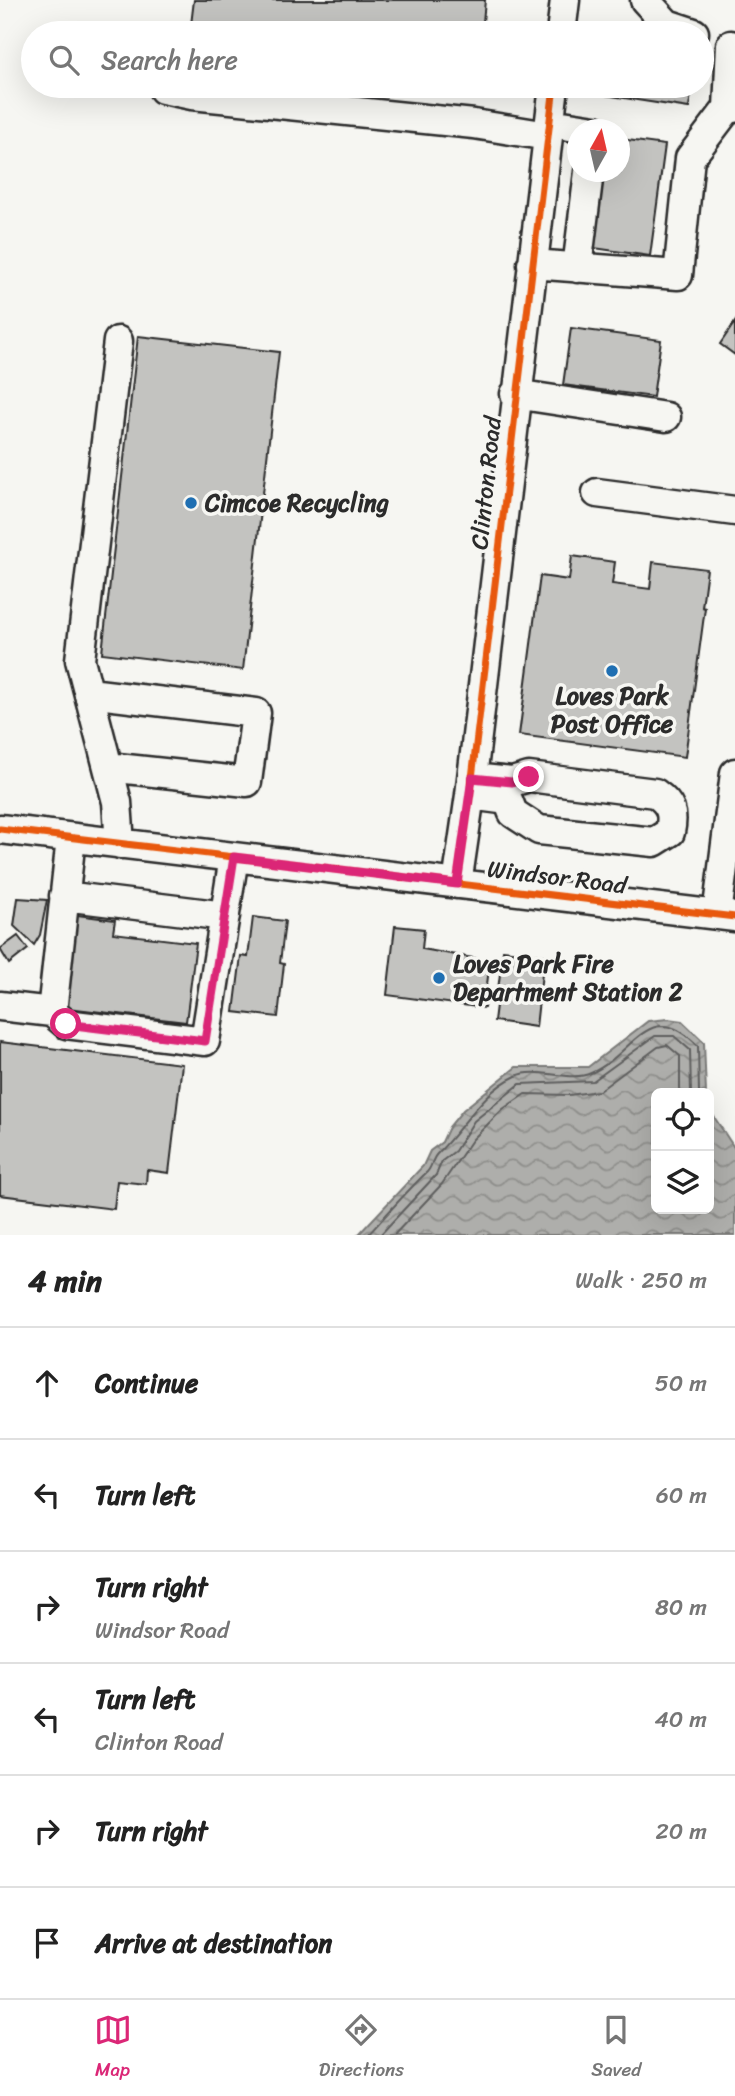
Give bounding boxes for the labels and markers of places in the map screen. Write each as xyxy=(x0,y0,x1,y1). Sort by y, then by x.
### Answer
place label: Cimcoe Recycling xyxy=(204,482,389,524)
marker: Cimcoe Recycling xyxy=(183,495,199,511)
marker: Loves Park Post Office xyxy=(604,663,620,679)
place label: Loves Park Post Office xyxy=(551,675,674,745)
place label: Loves Park Fire Department Station 2 xyxy=(453,943,683,1013)
marker: Loves Park Fire Department Station 2 xyxy=(431,970,447,986)

